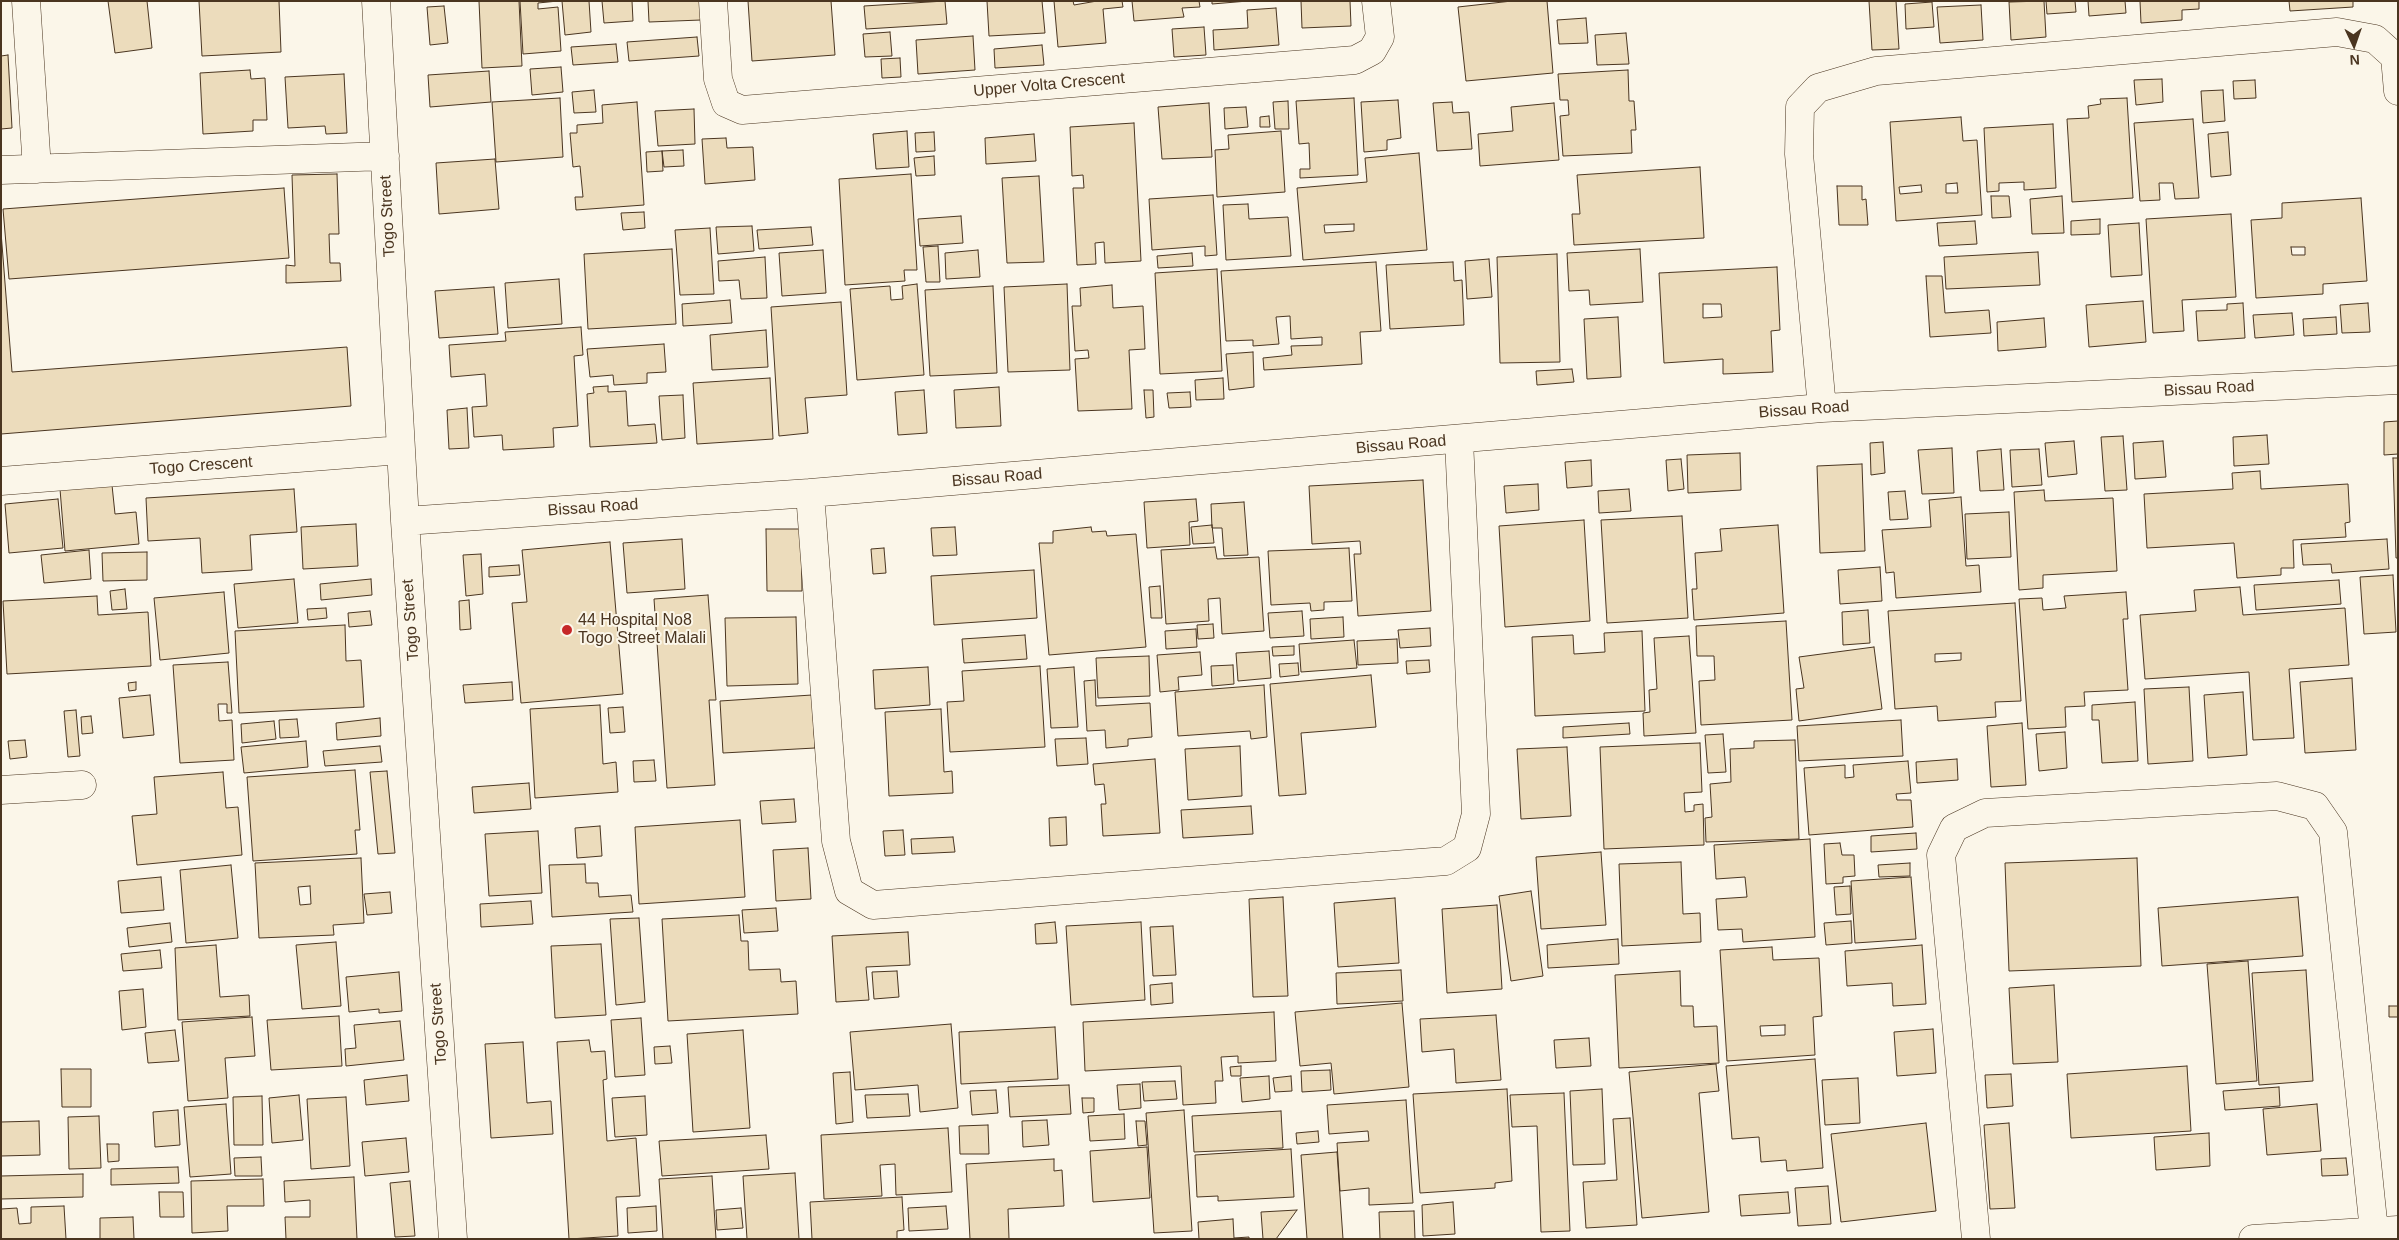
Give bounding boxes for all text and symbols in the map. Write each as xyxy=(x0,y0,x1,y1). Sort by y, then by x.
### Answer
north arrow xyxy=(2329,20,2379,70)
text: N xyxy=(2349,52,2360,68)
street label: Upper Volta Crescent xyxy=(972,69,1126,101)
street label: Togo Street xyxy=(376,175,400,257)
street label: Bissau Road xyxy=(2163,377,2255,401)
street label: Bissau Road xyxy=(1758,397,1850,423)
street label: Bissau Road xyxy=(1355,431,1447,459)
street label: Togo Crescent xyxy=(149,453,253,479)
street label: Bissau Road xyxy=(951,464,1043,492)
street label: Bissau Road xyxy=(547,495,639,521)
street label: Togo Street xyxy=(399,579,423,661)
place label: 44 Hospital No8 Togo Street Malali xyxy=(578,611,706,649)
marker: 44 Hospital No8 Togo Street Malali xyxy=(560,623,574,637)
street label: Togo Street xyxy=(427,983,451,1065)

